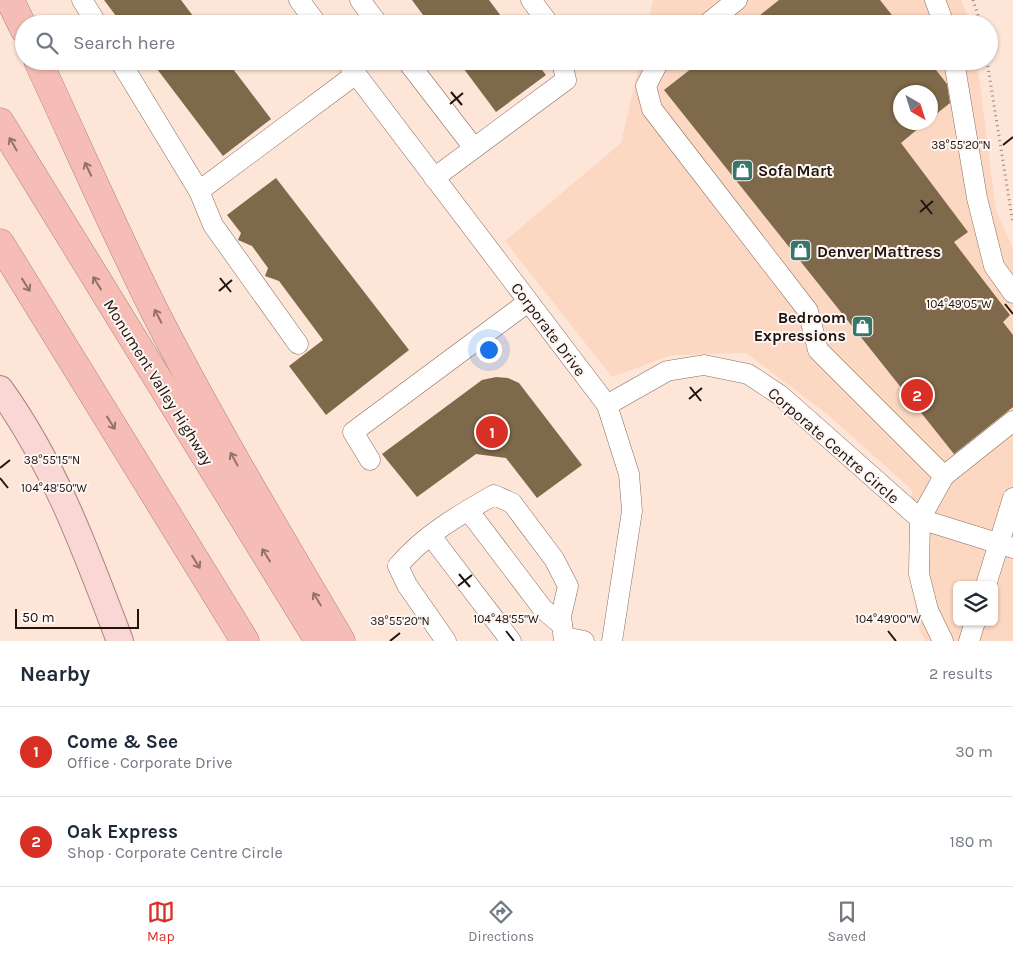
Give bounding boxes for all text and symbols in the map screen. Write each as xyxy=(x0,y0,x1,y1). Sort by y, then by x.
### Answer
search box xyxy=(15,15,998,70)
icon: search xyxy=(33,29,61,57)
text: Search here xyxy=(73,32,175,54)
north arrow xyxy=(893,85,938,130)
one-way arrow xyxy=(8,137,18,152)
text: 38°55'20"N xyxy=(931,138,991,152)
shop icon: Sofa Mart xyxy=(730,158,754,182)
place label: Sofa Mart xyxy=(758,161,833,180)
one-way arrow xyxy=(83,162,93,177)
shop icon: Denver Mattress xyxy=(789,239,813,263)
place label: Denver Mattress xyxy=(817,242,941,261)
one-way arrow xyxy=(21,277,31,291)
one-way arrow xyxy=(92,277,102,291)
street label: Corporate Drive xyxy=(507,279,590,380)
street label: Monument Valley Highway xyxy=(100,296,218,469)
text: 104°49'05"W xyxy=(926,297,992,311)
place label: Bedroom Expressions xyxy=(754,308,846,345)
one-way arrow xyxy=(153,309,162,324)
shop icon: Bedroom Expressions xyxy=(850,314,874,338)
your location xyxy=(476,337,502,363)
pin: 2 xyxy=(901,376,933,414)
street label: Corporate Centre Circle xyxy=(764,383,903,508)
pin: 1 xyxy=(476,413,508,451)
one-way arrow xyxy=(106,416,116,430)
one-way arrow xyxy=(229,452,239,467)
text: 38°55'15"N xyxy=(24,453,80,467)
text: 104°48'50"W xyxy=(21,481,87,495)
one-way arrow xyxy=(260,549,270,563)
one-way arrow xyxy=(191,554,201,568)
map controls xyxy=(953,581,998,626)
button: layers xyxy=(953,581,998,626)
one-way arrow xyxy=(311,593,321,607)
scale bar xyxy=(15,606,139,629)
text: 50 m xyxy=(22,609,55,626)
text: 104°48'55"W xyxy=(473,612,539,626)
text: 104°49'00"W xyxy=(855,612,921,626)
text: 38°55'20"N xyxy=(370,614,430,628)
text: Nearby xyxy=(20,662,90,686)
text: 2 results xyxy=(929,664,993,683)
text: Come & See xyxy=(67,731,178,753)
text: 1 xyxy=(33,742,39,761)
text: 30 m xyxy=(955,742,993,761)
text: Office · Corporate Drive xyxy=(67,753,232,772)
text: Oak Express xyxy=(67,821,178,843)
text: 2 xyxy=(31,832,41,851)
text: 180 m xyxy=(950,832,993,851)
text: Shop · Corporate Centre Circle xyxy=(67,843,283,862)
tab: Map xyxy=(147,898,175,945)
tab: Directions xyxy=(468,898,534,945)
tab: Saved xyxy=(828,898,866,945)

